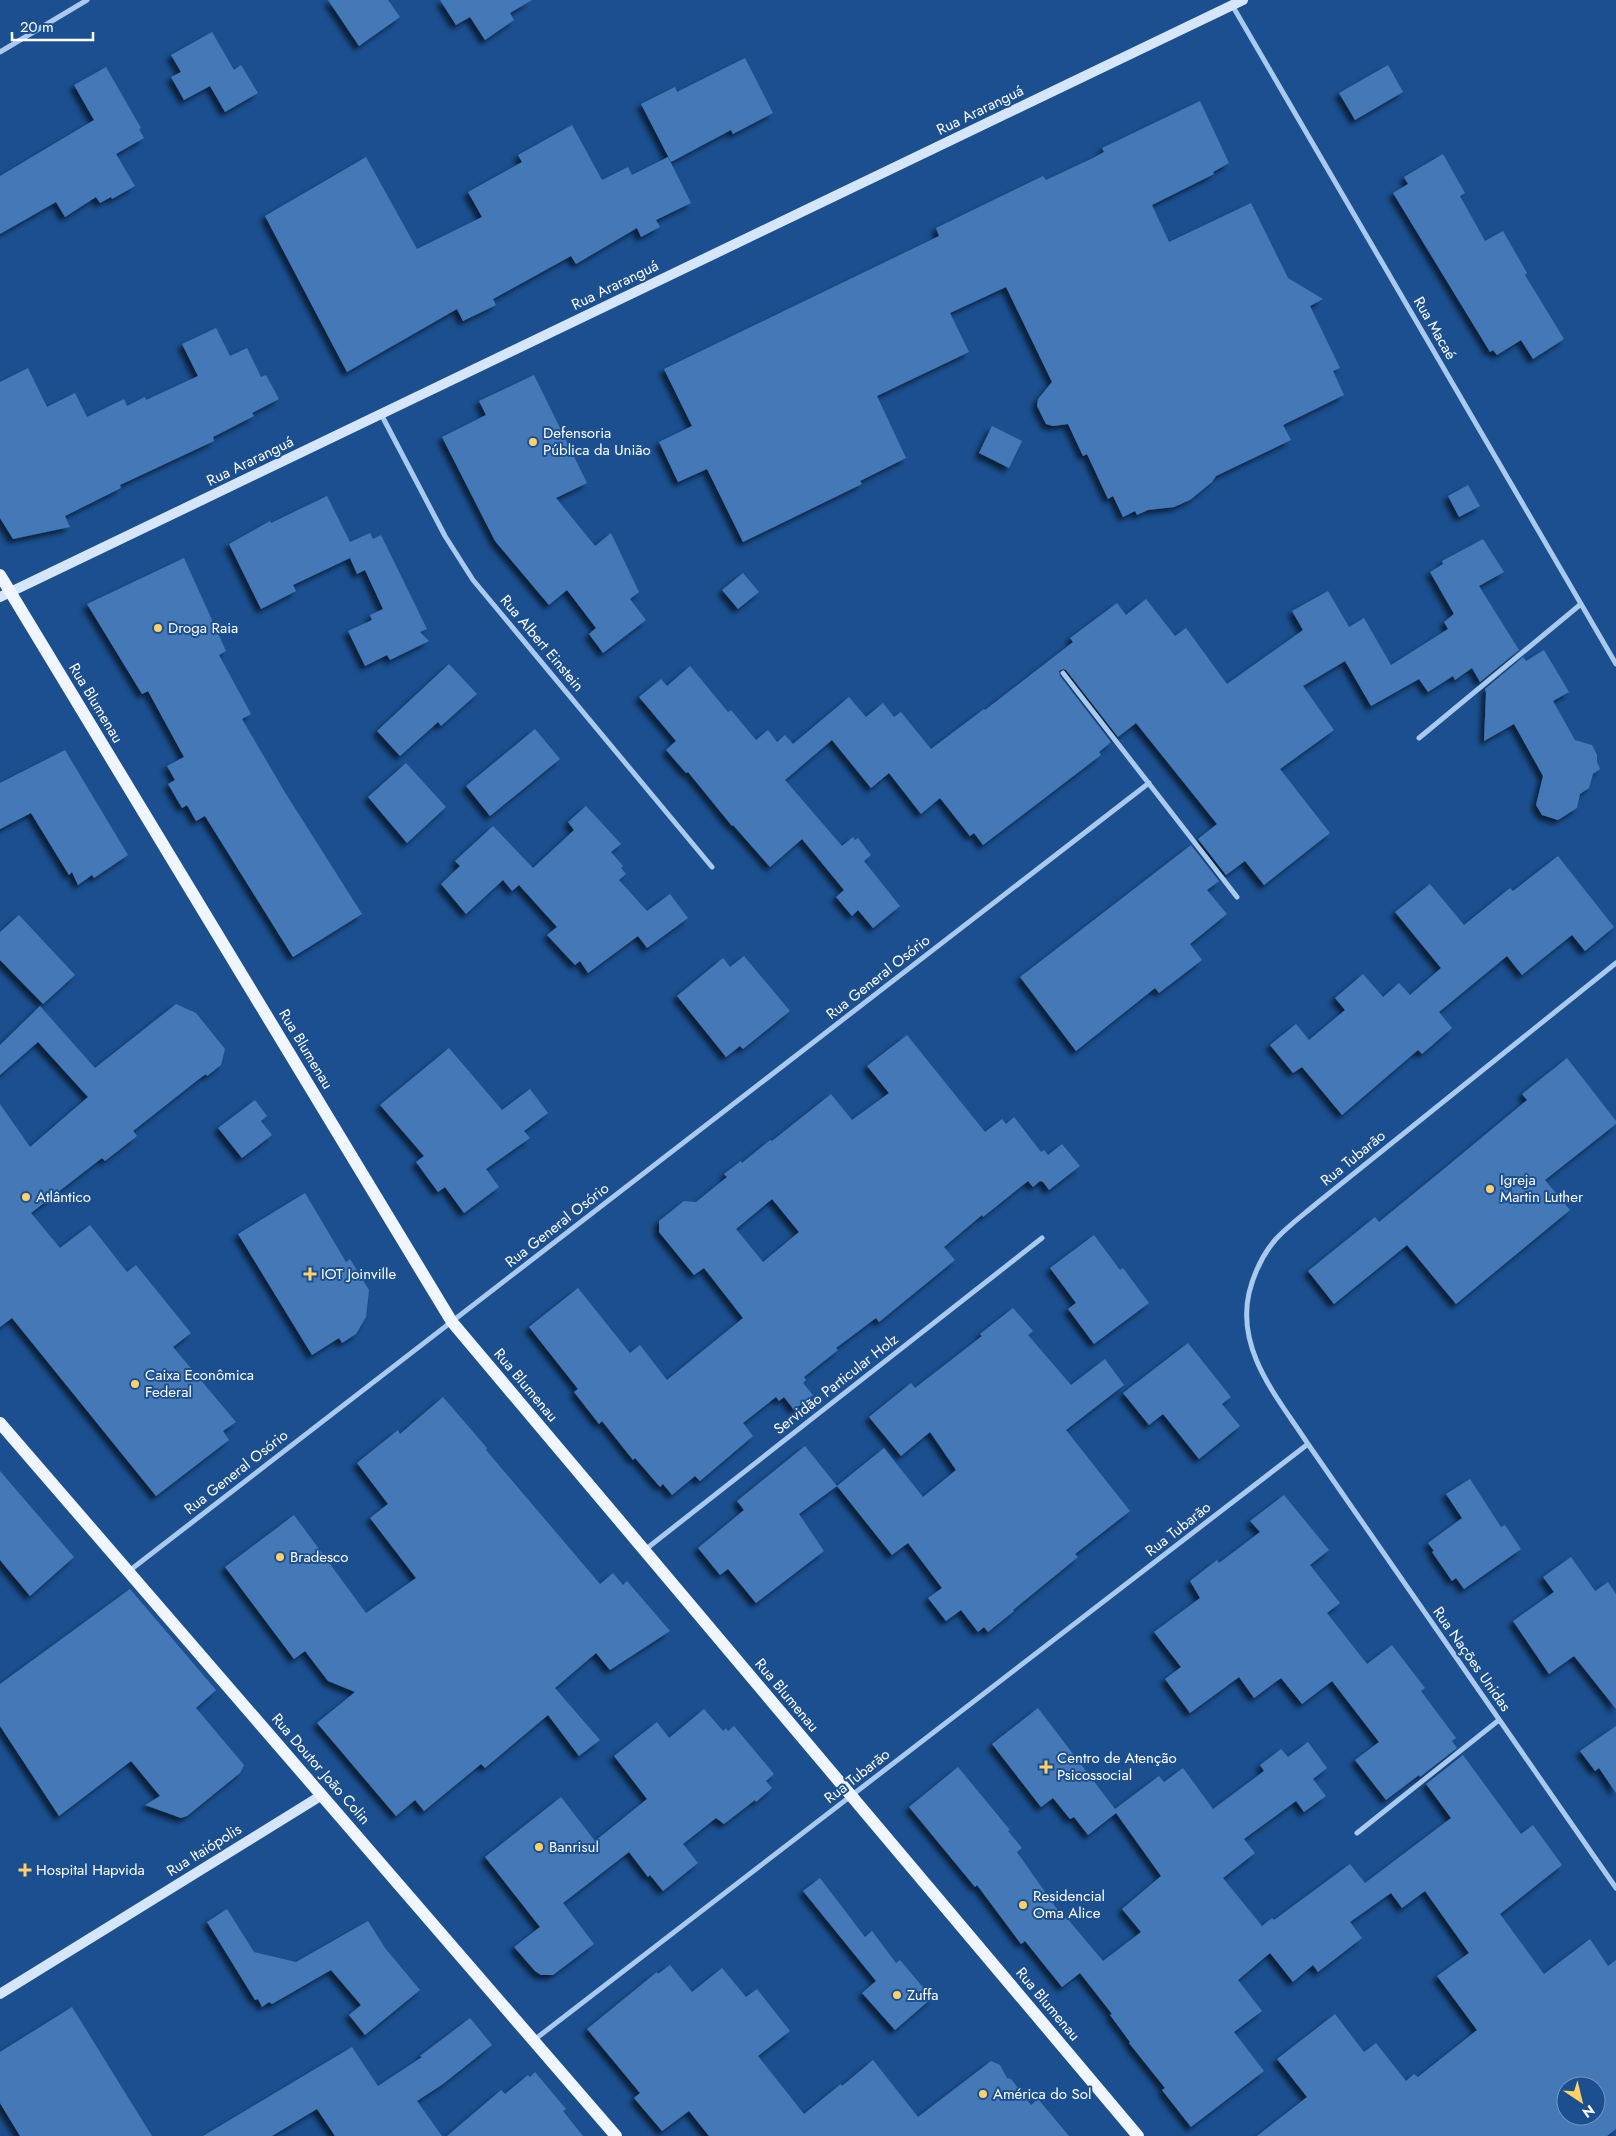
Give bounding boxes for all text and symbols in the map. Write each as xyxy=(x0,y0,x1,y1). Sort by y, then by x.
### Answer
scale bar xyxy=(12,10,94,42)
text: 20 m xyxy=(20,16,54,38)
street label: Rua Araranguá xyxy=(933,79,1027,141)
street label: Rua Araranguá xyxy=(568,254,662,316)
street label: Rua Macaé xyxy=(1408,292,1462,364)
place label: Defensoria Pública da União xyxy=(543,422,651,461)
street label: Rua Araranguá xyxy=(203,430,297,492)
marker: Defensoria Pública da União xyxy=(527,436,539,448)
street label: Rua Albert Einstein xyxy=(495,590,589,696)
place label: Droga Raia xyxy=(168,617,238,639)
marker: Droga Raia xyxy=(152,622,164,634)
street label: Rua Blumenau xyxy=(63,659,129,747)
street label: Rua General Osório xyxy=(821,929,935,1025)
street label: Rua Blumenau xyxy=(273,1005,339,1093)
street label: Rua Tubarão xyxy=(1316,1125,1390,1191)
place label: Igreja Martin Luther xyxy=(1500,1169,1584,1208)
street label: Rua General Osório xyxy=(500,1177,614,1273)
marker: Igreja Martin Luther xyxy=(1484,1183,1496,1195)
place label: Atlântico xyxy=(36,1186,91,1208)
marker: Atlântico xyxy=(20,1191,32,1203)
place label: IOT Joinville xyxy=(321,1263,396,1285)
marker: IOT Joinville xyxy=(303,1267,317,1281)
street label: Servidão Particular Holz xyxy=(769,1328,903,1440)
street label: Rua Blumenau xyxy=(489,1343,563,1427)
place label: Caixa Econômica Federal xyxy=(145,1364,254,1403)
marker: Caixa Econômica Federal xyxy=(129,1378,141,1390)
street label: Rua General Osório xyxy=(179,1424,293,1520)
street label: Rua Tubarão xyxy=(1140,1496,1216,1562)
place label: Bradesco xyxy=(290,1546,348,1568)
marker: Bradesco xyxy=(274,1551,286,1563)
street label: Rua Nações Unidas xyxy=(1428,1602,1516,1716)
street label: Rua Blumenau xyxy=(750,1653,824,1737)
street label: Rua Doutor João Colin xyxy=(266,1709,376,1829)
street label: Rua Tubarão xyxy=(819,1743,895,1809)
place label: Centro de Atenção Psicossocial xyxy=(1057,1747,1177,1786)
marker: Centro de Atenção Psicossocial xyxy=(1039,1760,1053,1774)
street label: Rua Itaiópolis xyxy=(162,1818,246,1882)
place label: Banrisul xyxy=(549,1836,599,1858)
marker: Banrisul xyxy=(533,1841,545,1853)
place label: Hospital Hapvida xyxy=(36,1859,145,1881)
marker: Hospital Hapvida xyxy=(18,1863,32,1877)
place label: Residencial Oma Alice xyxy=(1033,1885,1105,1924)
marker: Residencial Oma Alice xyxy=(1017,1899,1029,1911)
street label: Rua Blumenau xyxy=(1011,1962,1085,2046)
place label: Zuffa xyxy=(907,1984,938,2006)
marker: Zuffa xyxy=(891,1989,903,2001)
north arrow xyxy=(1556,2076,1606,2126)
place label: América do Sol xyxy=(993,2083,1091,2105)
marker: América do Sol xyxy=(977,2088,989,2100)
text: N xyxy=(1578,2100,1599,2123)

